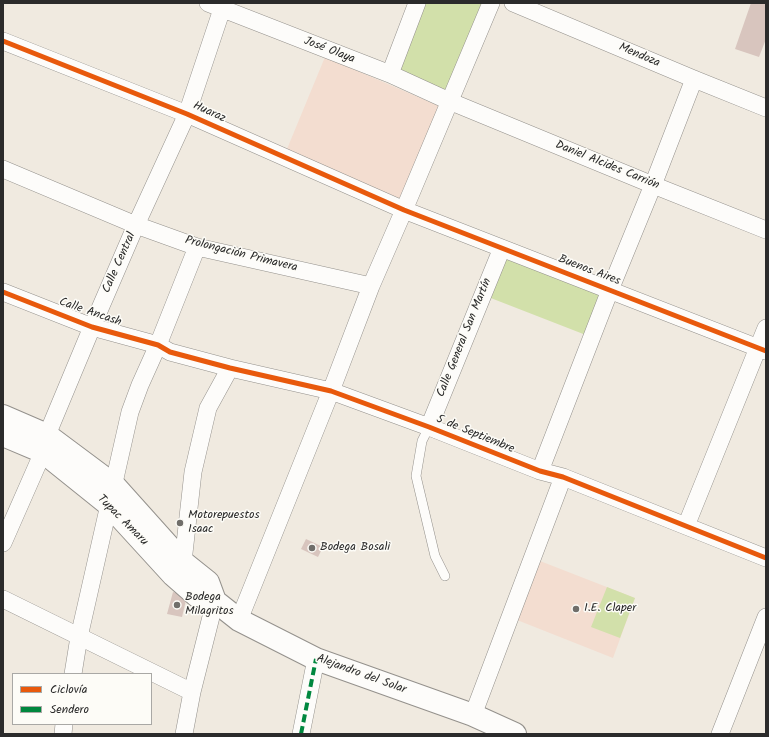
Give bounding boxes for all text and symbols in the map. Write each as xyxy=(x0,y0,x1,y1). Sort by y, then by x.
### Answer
street label: José Olaya xyxy=(301,35,357,67)
street label: Mendoza xyxy=(616,41,662,71)
street label: Huaraz xyxy=(190,99,228,127)
street label: Daniel Alcides Carrión xyxy=(553,139,661,193)
street label: Calle Central xyxy=(100,230,140,296)
street label: Prolongación Primavera xyxy=(183,234,299,276)
street label: Buenos Aires xyxy=(556,253,622,289)
street label: Calle General San Martín xyxy=(435,276,495,400)
street label: Calle Ancash xyxy=(57,296,123,330)
street label: 5 de Septiembre xyxy=(434,413,516,457)
street label: Tupac Amaru xyxy=(94,493,150,549)
place label: Motorepuestos Isaac xyxy=(188,509,260,537)
marker: Motorepuestos Isaac xyxy=(175,518,185,528)
place label: Bodega Bosali xyxy=(320,541,390,555)
marker: Bodega Bosali xyxy=(307,543,317,553)
place label: Bodega Milagritos xyxy=(185,591,234,619)
marker: Bodega Milagritos xyxy=(172,600,182,610)
place label: I.E. Claper xyxy=(584,602,636,616)
marker: I.E. Claper xyxy=(571,604,581,614)
street label: Alejandro del Solar xyxy=(314,652,408,698)
legend xyxy=(12,673,152,725)
text: Ciclovía xyxy=(50,680,87,699)
text: Sendero xyxy=(50,700,89,719)

